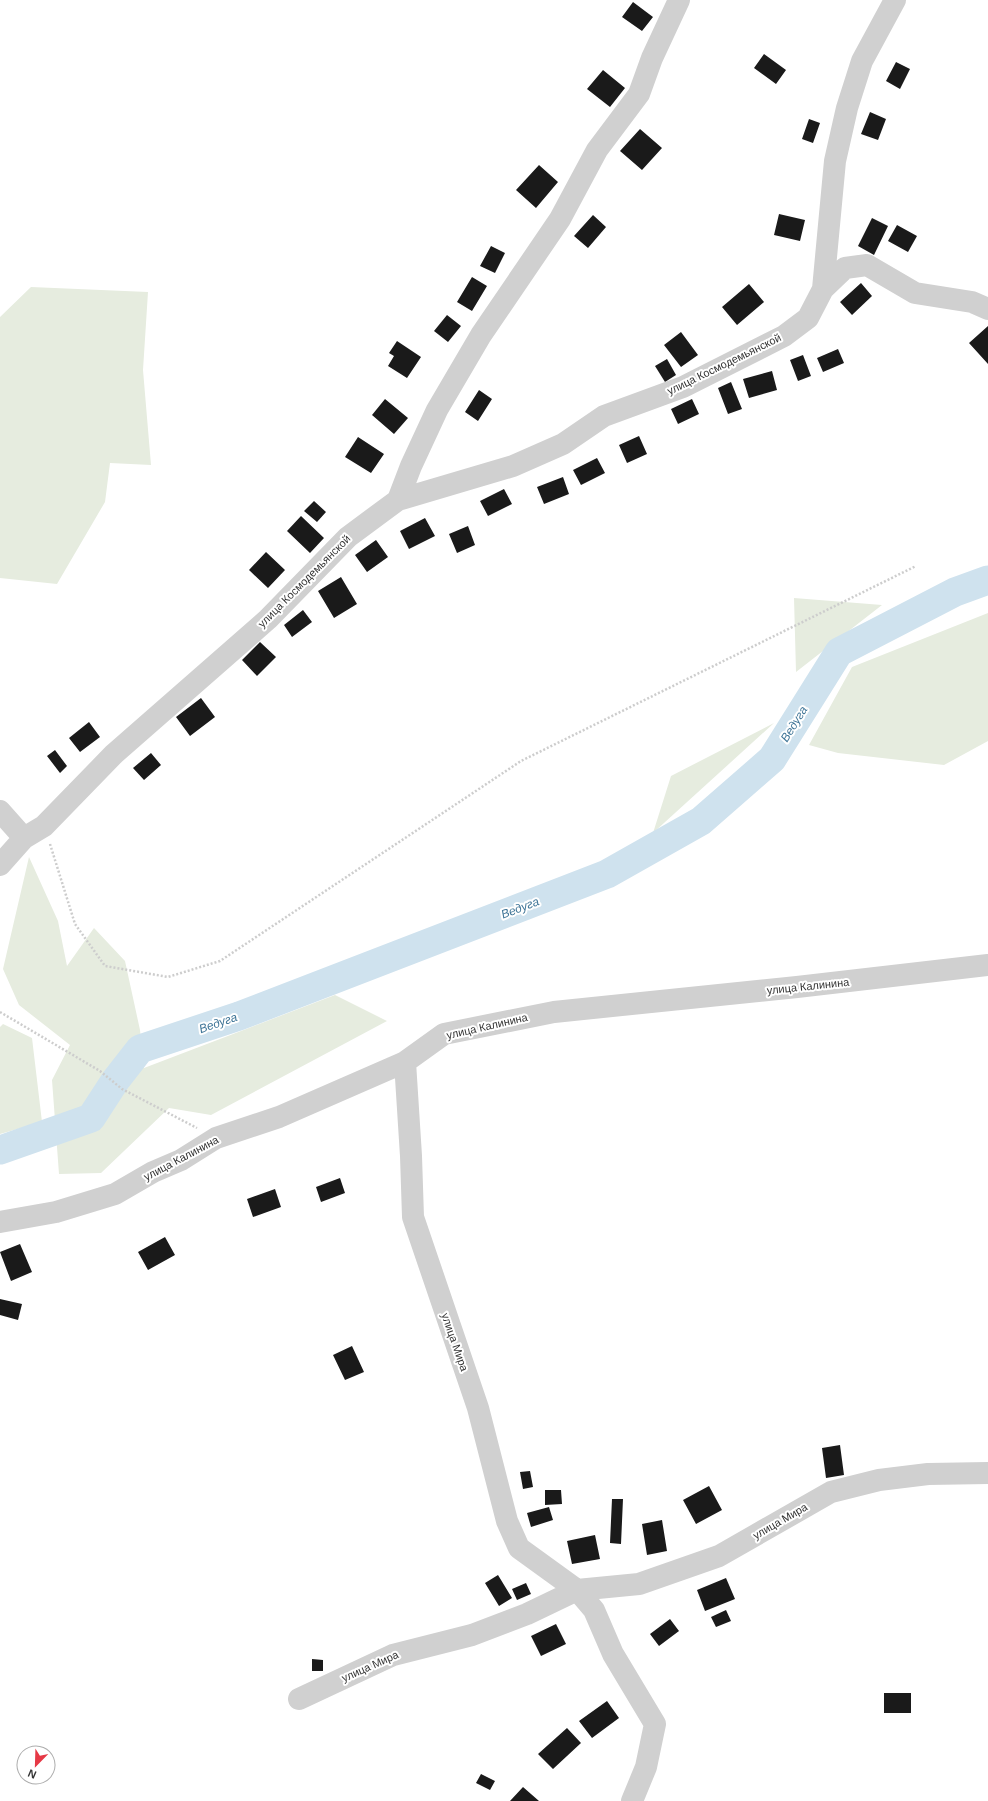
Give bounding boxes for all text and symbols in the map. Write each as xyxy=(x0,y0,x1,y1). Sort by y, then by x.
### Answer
street label: улица Космодемьянской xyxy=(665,331,783,397)
street label: улица Космодемьянской xyxy=(255,532,353,630)
water label: Ведуга xyxy=(778,703,811,744)
water label: Ведуга xyxy=(499,894,541,922)
street label: улица Калинина xyxy=(766,976,851,996)
water label: Ведуга xyxy=(197,1010,239,1036)
street label: улица Калинина xyxy=(445,1011,530,1041)
street label: улица Калинина xyxy=(142,1133,221,1183)
street label: улица Мира xyxy=(439,1311,471,1374)
street label: улица Мира xyxy=(751,1500,810,1541)
street label: улица Мира xyxy=(340,1648,401,1684)
north arrow xyxy=(16,1745,56,1785)
text: N xyxy=(26,1767,38,1781)

